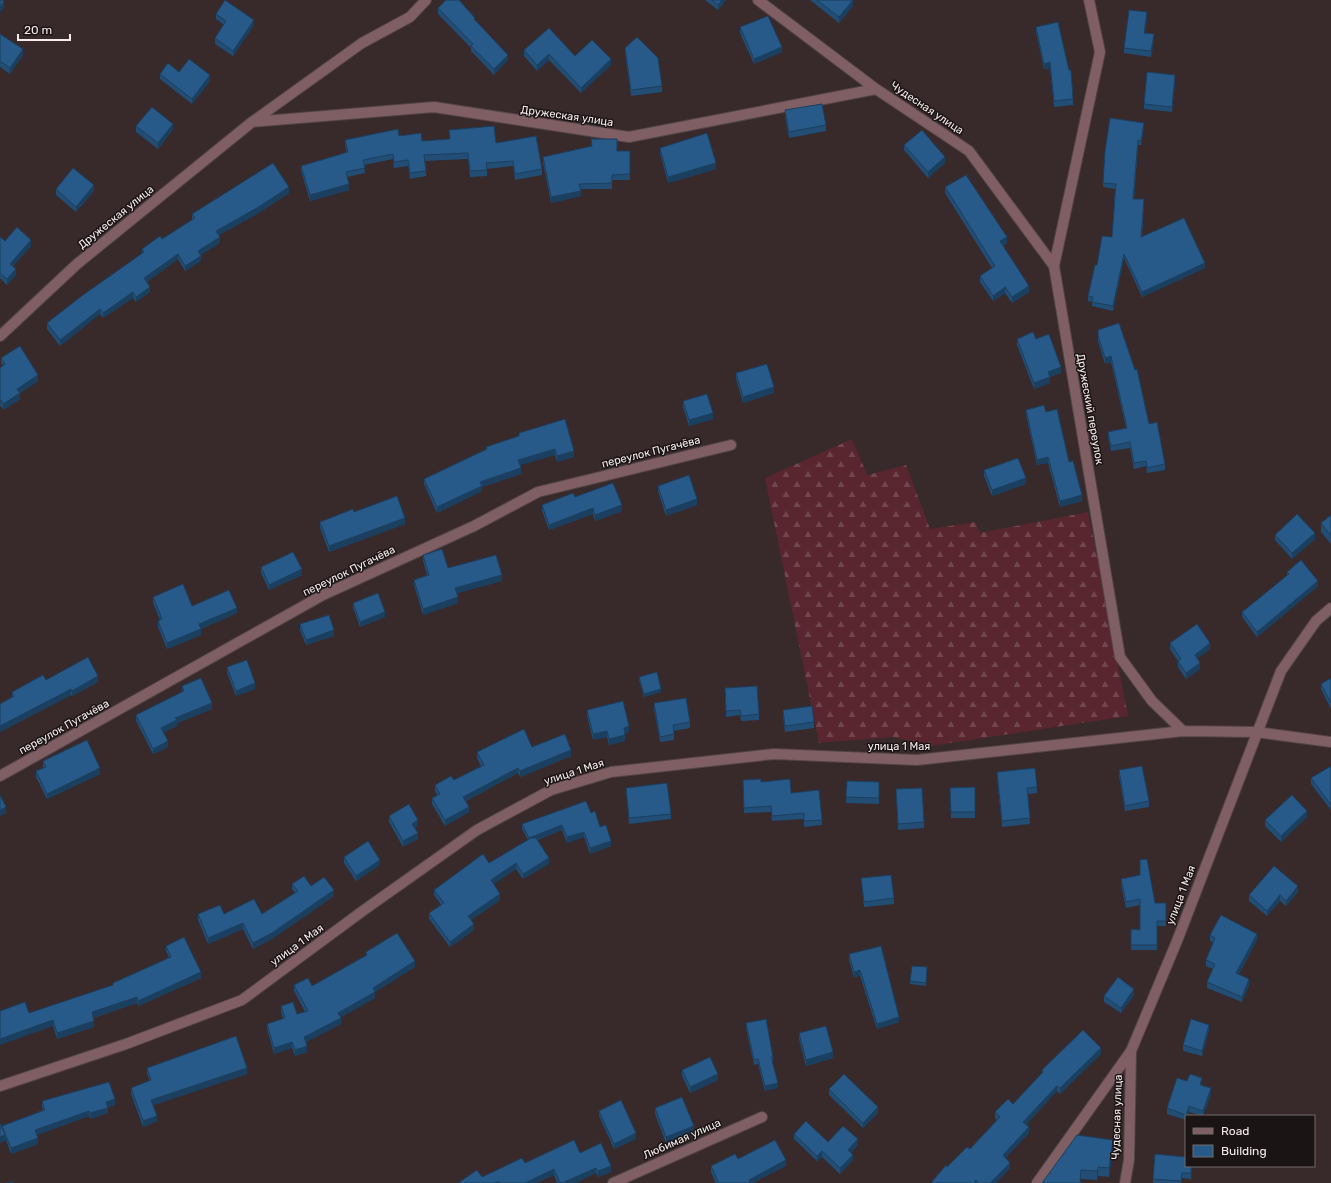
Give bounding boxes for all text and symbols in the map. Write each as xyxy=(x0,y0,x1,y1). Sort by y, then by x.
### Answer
scale bar xyxy=(18,16,70,42)
text: 20 m xyxy=(24,23,52,37)
street label: Чудесная улица xyxy=(888,79,966,137)
street label: Дружеская улица xyxy=(520,103,614,129)
street label: Дружеская улица xyxy=(76,183,156,251)
street label: Дружеский переулок xyxy=(1074,352,1106,466)
street label: переулок Пугачёва xyxy=(600,433,702,471)
street label: переулок Пугачёва xyxy=(301,543,397,599)
street label: переулок Пугачёва xyxy=(17,697,111,757)
street label: улица 1 Мая xyxy=(868,740,930,753)
street label: улица 1 Мая xyxy=(542,756,606,788)
street label: улица 1 Мая xyxy=(1164,863,1198,927)
street label: улица 1 Мая xyxy=(268,921,326,969)
street label: Чудесная улица xyxy=(1109,1074,1125,1160)
legend xyxy=(1185,1115,1315,1167)
street label: Любимая улица xyxy=(641,1116,723,1162)
text: Road xyxy=(1221,1124,1249,1138)
text: Building xyxy=(1221,1144,1267,1158)

